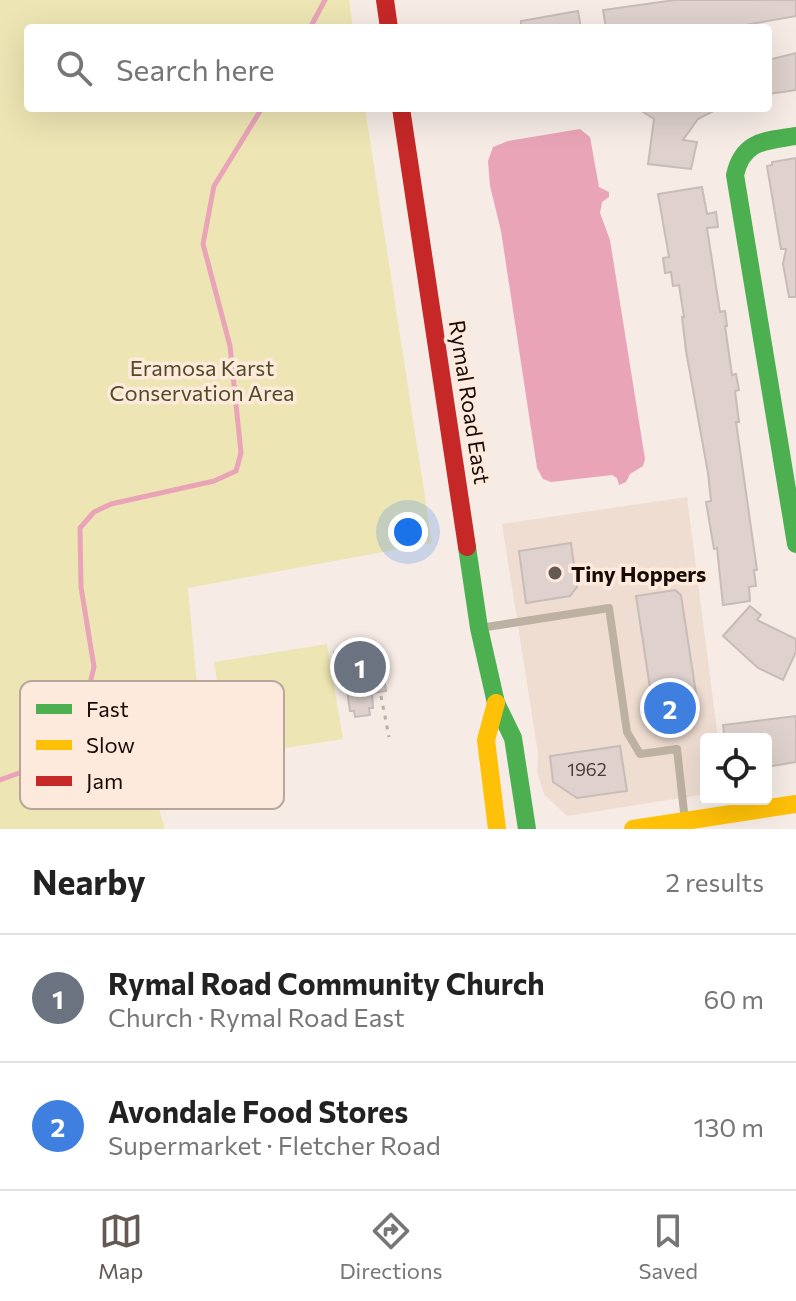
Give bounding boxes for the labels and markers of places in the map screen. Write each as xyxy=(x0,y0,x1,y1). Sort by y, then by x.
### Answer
place label: Tiny Hoppers xyxy=(571,560,706,587)
marker: Tiny Hoppers xyxy=(546,564,564,582)
pin: 1 xyxy=(334,637,386,697)
pin: 2 xyxy=(644,678,696,738)

